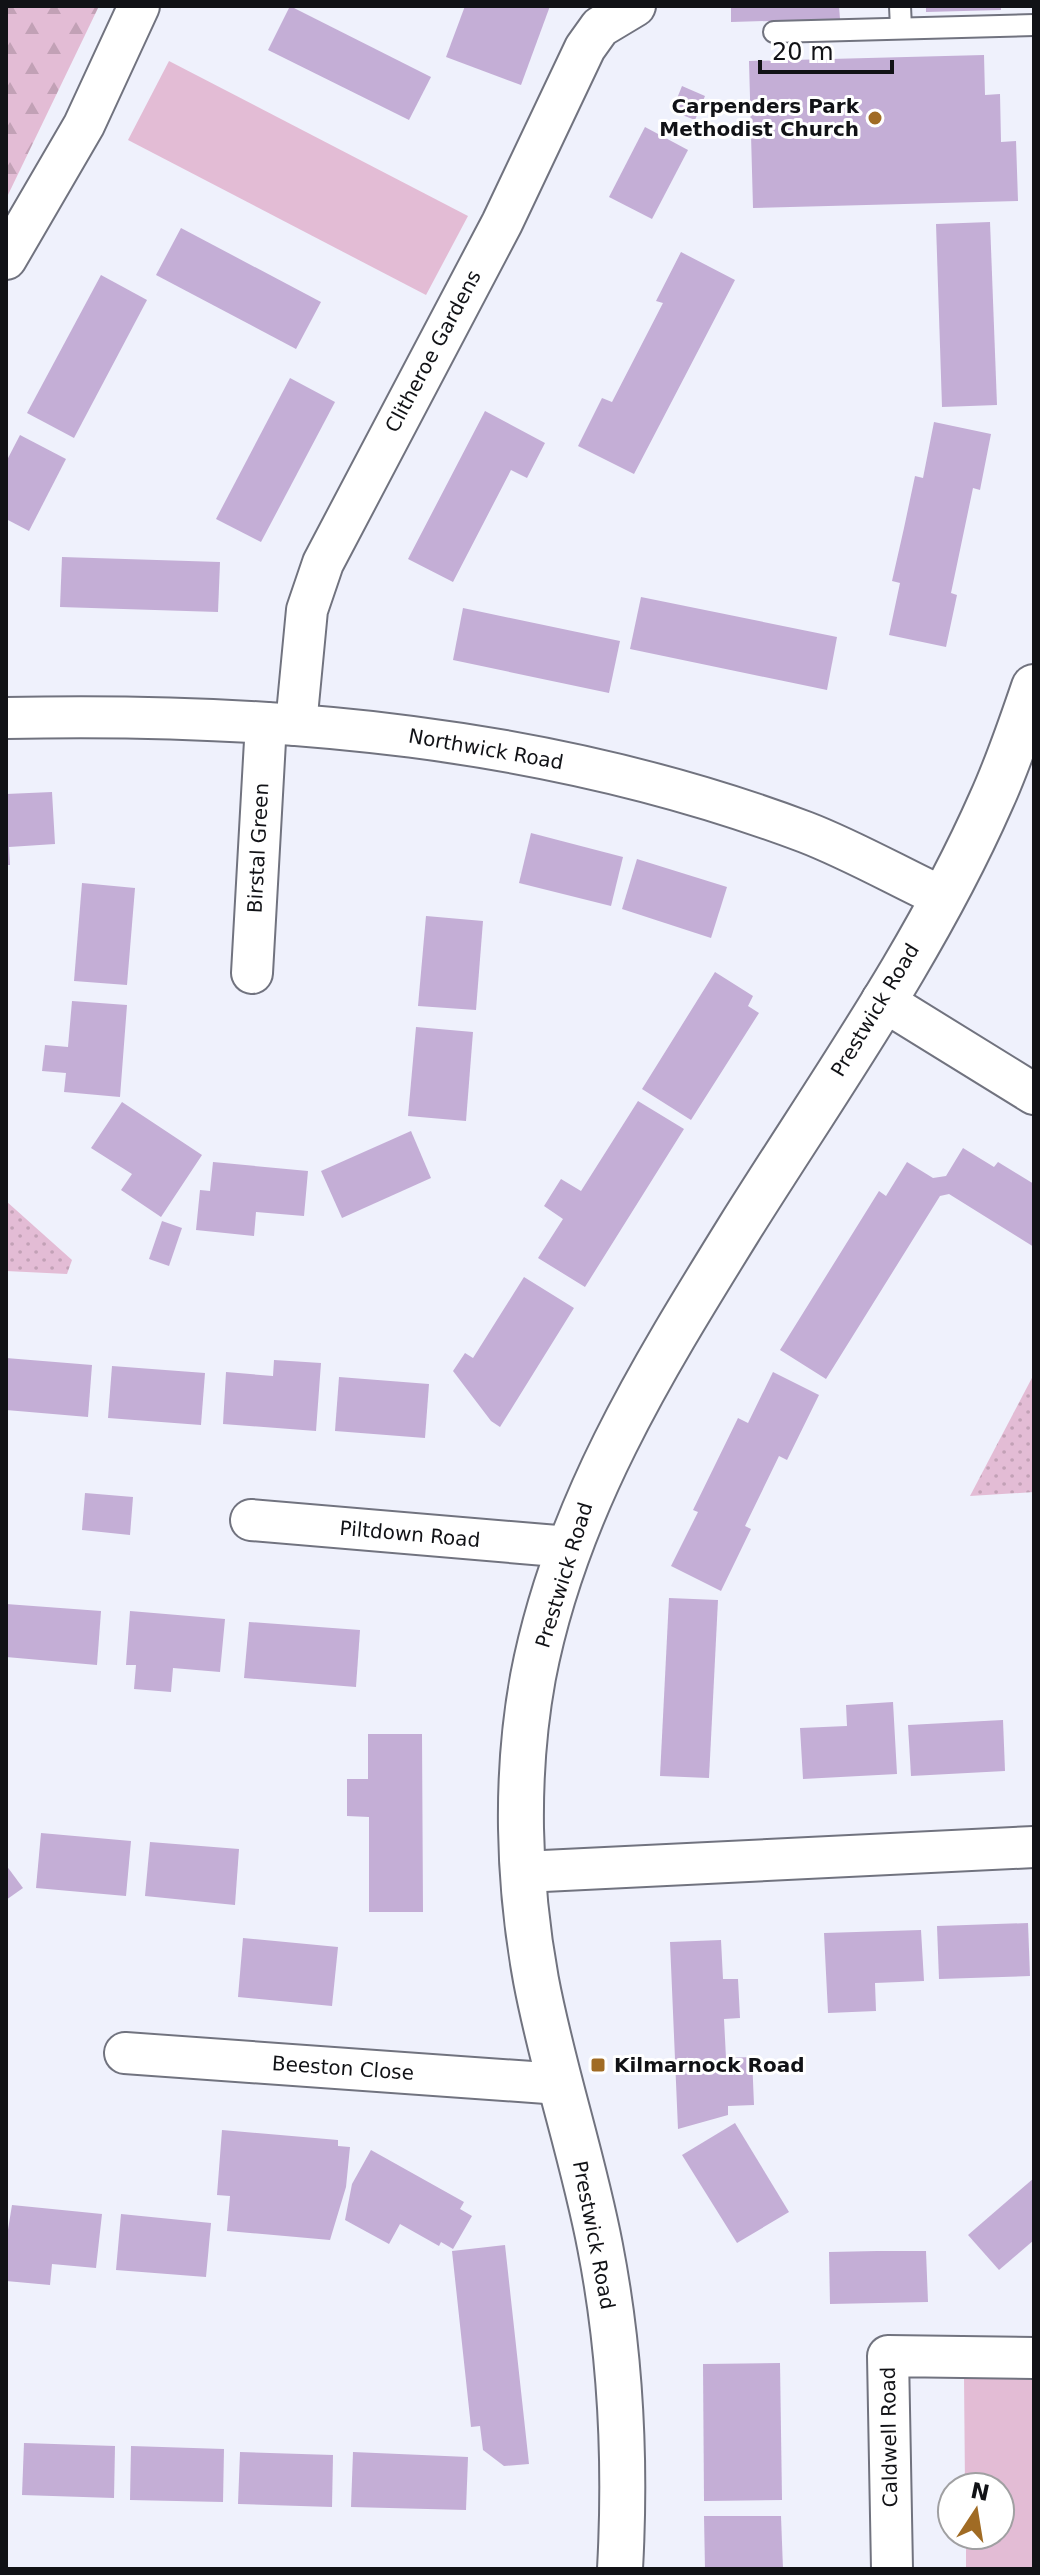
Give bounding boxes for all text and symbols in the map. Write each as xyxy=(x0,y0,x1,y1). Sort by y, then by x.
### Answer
scale bar xyxy=(760,24,892,74)
text: 20 m xyxy=(772,38,834,66)
place label: Carpenders Park Methodist Church xyxy=(659,94,860,141)
marker: Carpenders Park Methodist Church xyxy=(866,109,884,127)
street label: Clitheroe Gardens xyxy=(380,266,486,436)
street label: Northwick Road xyxy=(407,724,565,774)
street label: Birstal Green xyxy=(243,782,273,914)
street label: Prestwick Road xyxy=(826,939,924,1081)
street label: Prestwick Road xyxy=(530,1499,598,1651)
street label: Piltdown Road xyxy=(339,1516,481,1552)
street label: Beeston Close xyxy=(271,2051,415,2085)
place label: Kilmarnock Road xyxy=(614,2053,804,2077)
marker: Kilmarnock Road xyxy=(589,2056,607,2074)
street label: Prestwick Road xyxy=(568,2159,620,2311)
street label: Caldwell Road xyxy=(876,2366,902,2508)
north arrow xyxy=(936,2471,1016,2551)
text: N xyxy=(968,2478,992,2506)

